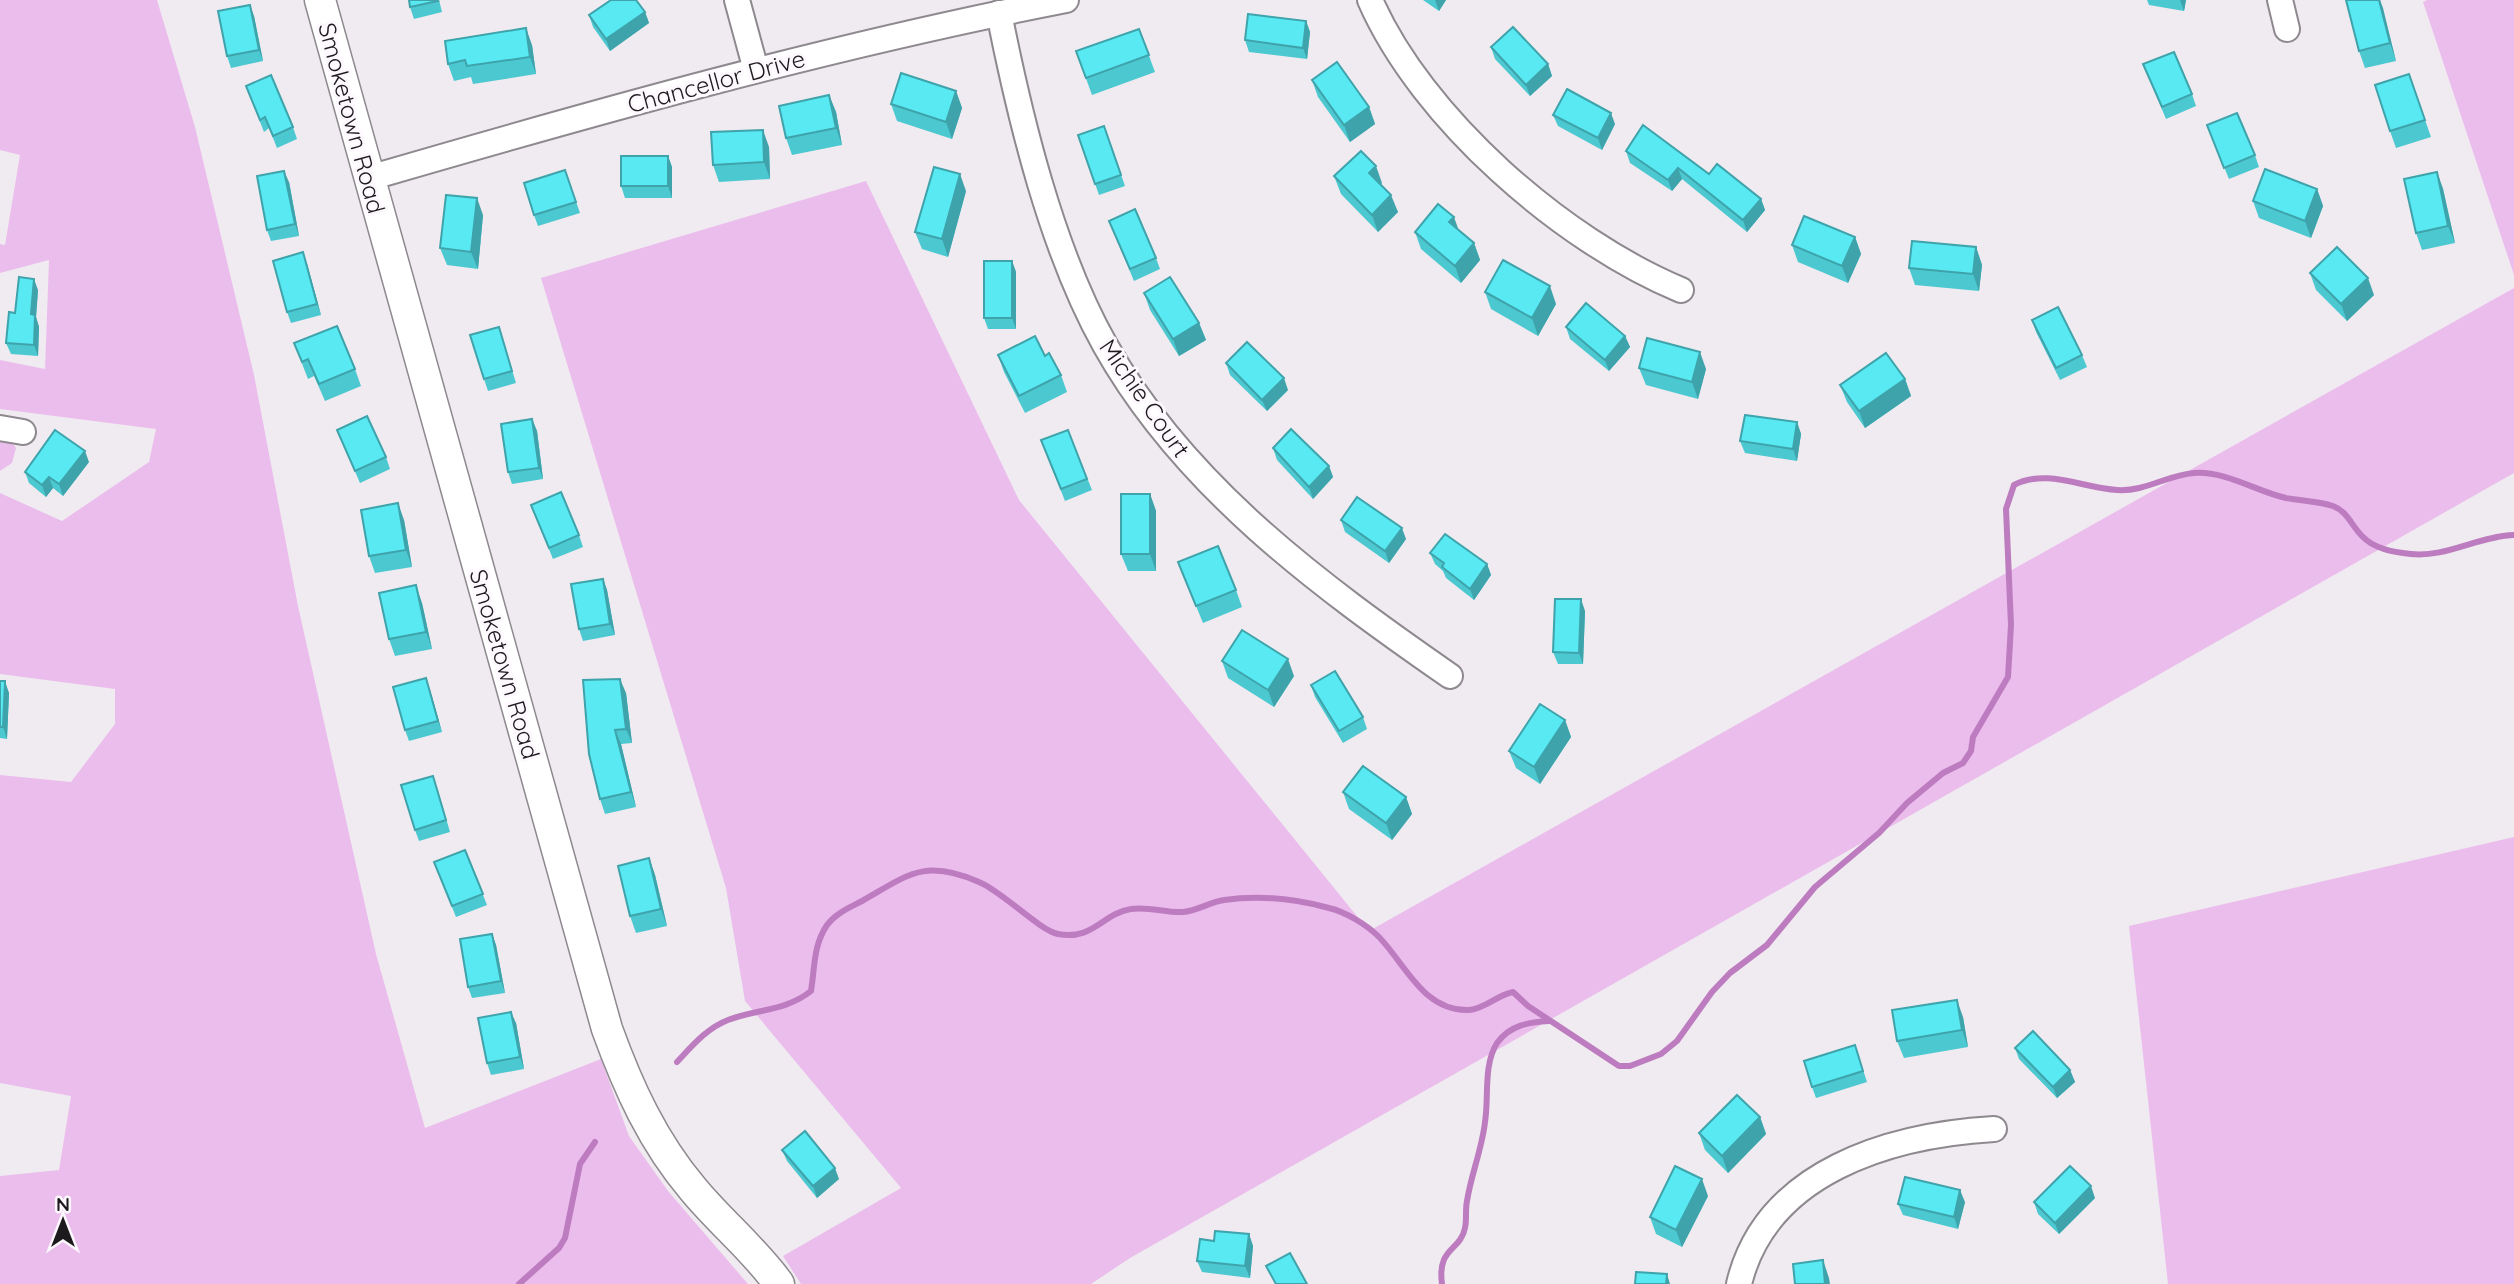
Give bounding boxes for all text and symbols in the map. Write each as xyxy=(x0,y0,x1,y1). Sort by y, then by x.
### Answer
street label: Smoketown Road xyxy=(312,19,392,217)
street label: Chancellor Drive xyxy=(624,43,808,119)
street label: Michie Court xyxy=(1093,333,1197,463)
street label: Smoketown Road xyxy=(464,566,546,762)
north arrow xyxy=(28,1186,98,1256)
text: N xyxy=(56,1192,70,1216)

